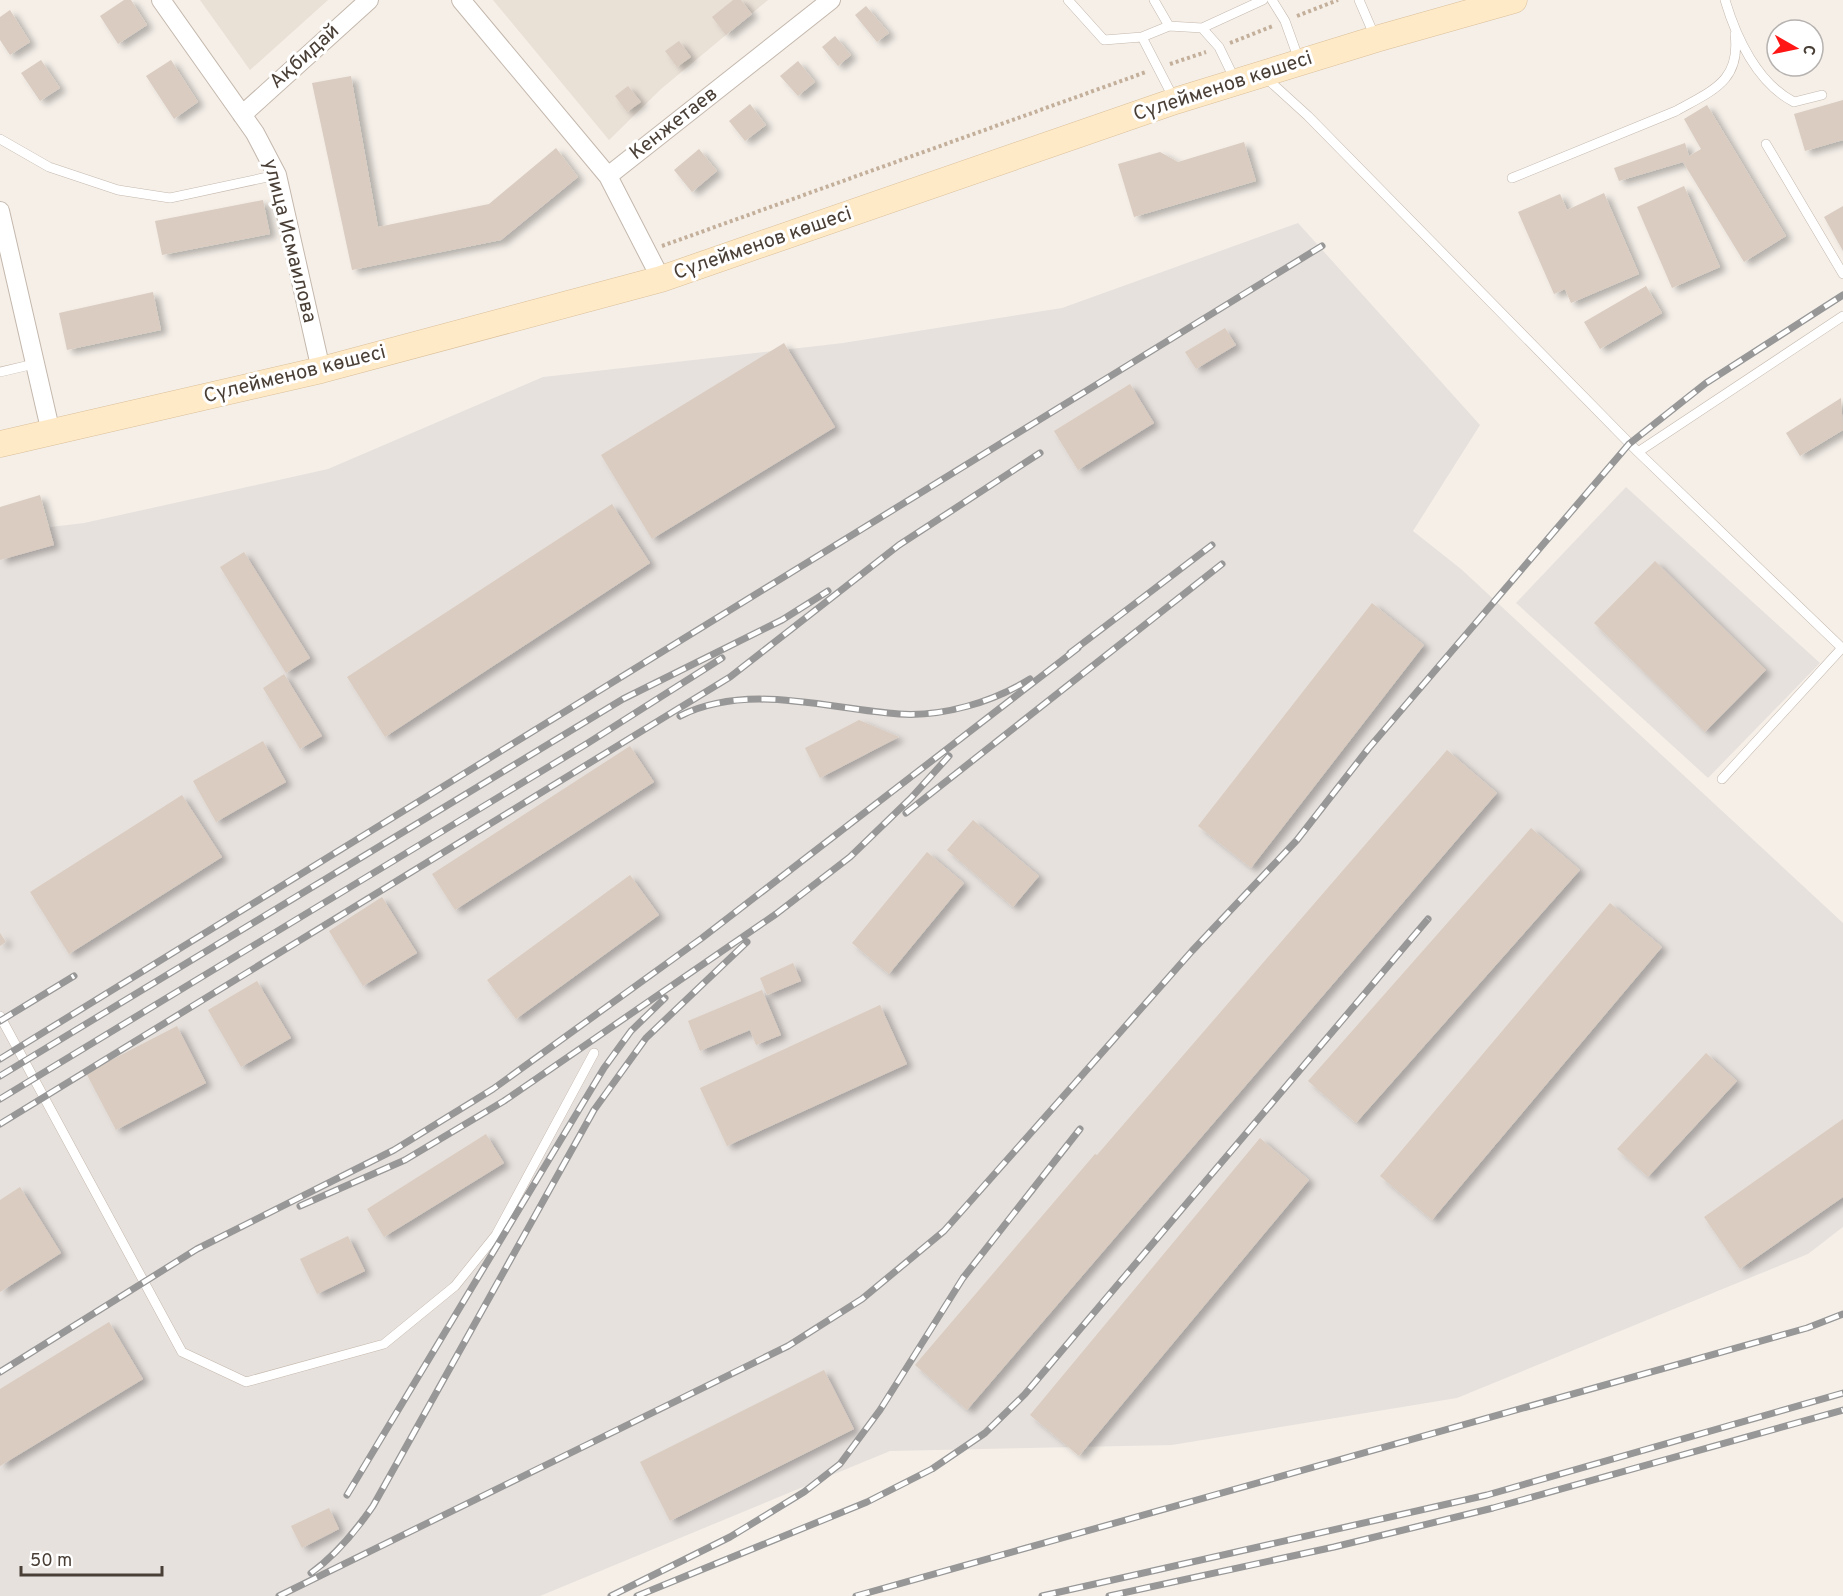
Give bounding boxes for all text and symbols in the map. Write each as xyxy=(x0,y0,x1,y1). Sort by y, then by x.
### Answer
north arrow xyxy=(1765,18,1825,78)
street label: Ақбидай xyxy=(265,19,345,95)
text: С xyxy=(1797,43,1819,57)
street label: Сүлейменов көшесі xyxy=(1130,46,1316,128)
street label: Кенжетаев xyxy=(625,81,723,167)
street label: улица Исмаилова xyxy=(256,156,322,326)
street label: Сүлейменов көшесі xyxy=(670,201,856,287)
street label: Сүлейменов көшесі xyxy=(201,340,389,410)
scale bar xyxy=(21,1539,162,1577)
text: 50 m xyxy=(30,1550,72,1573)

